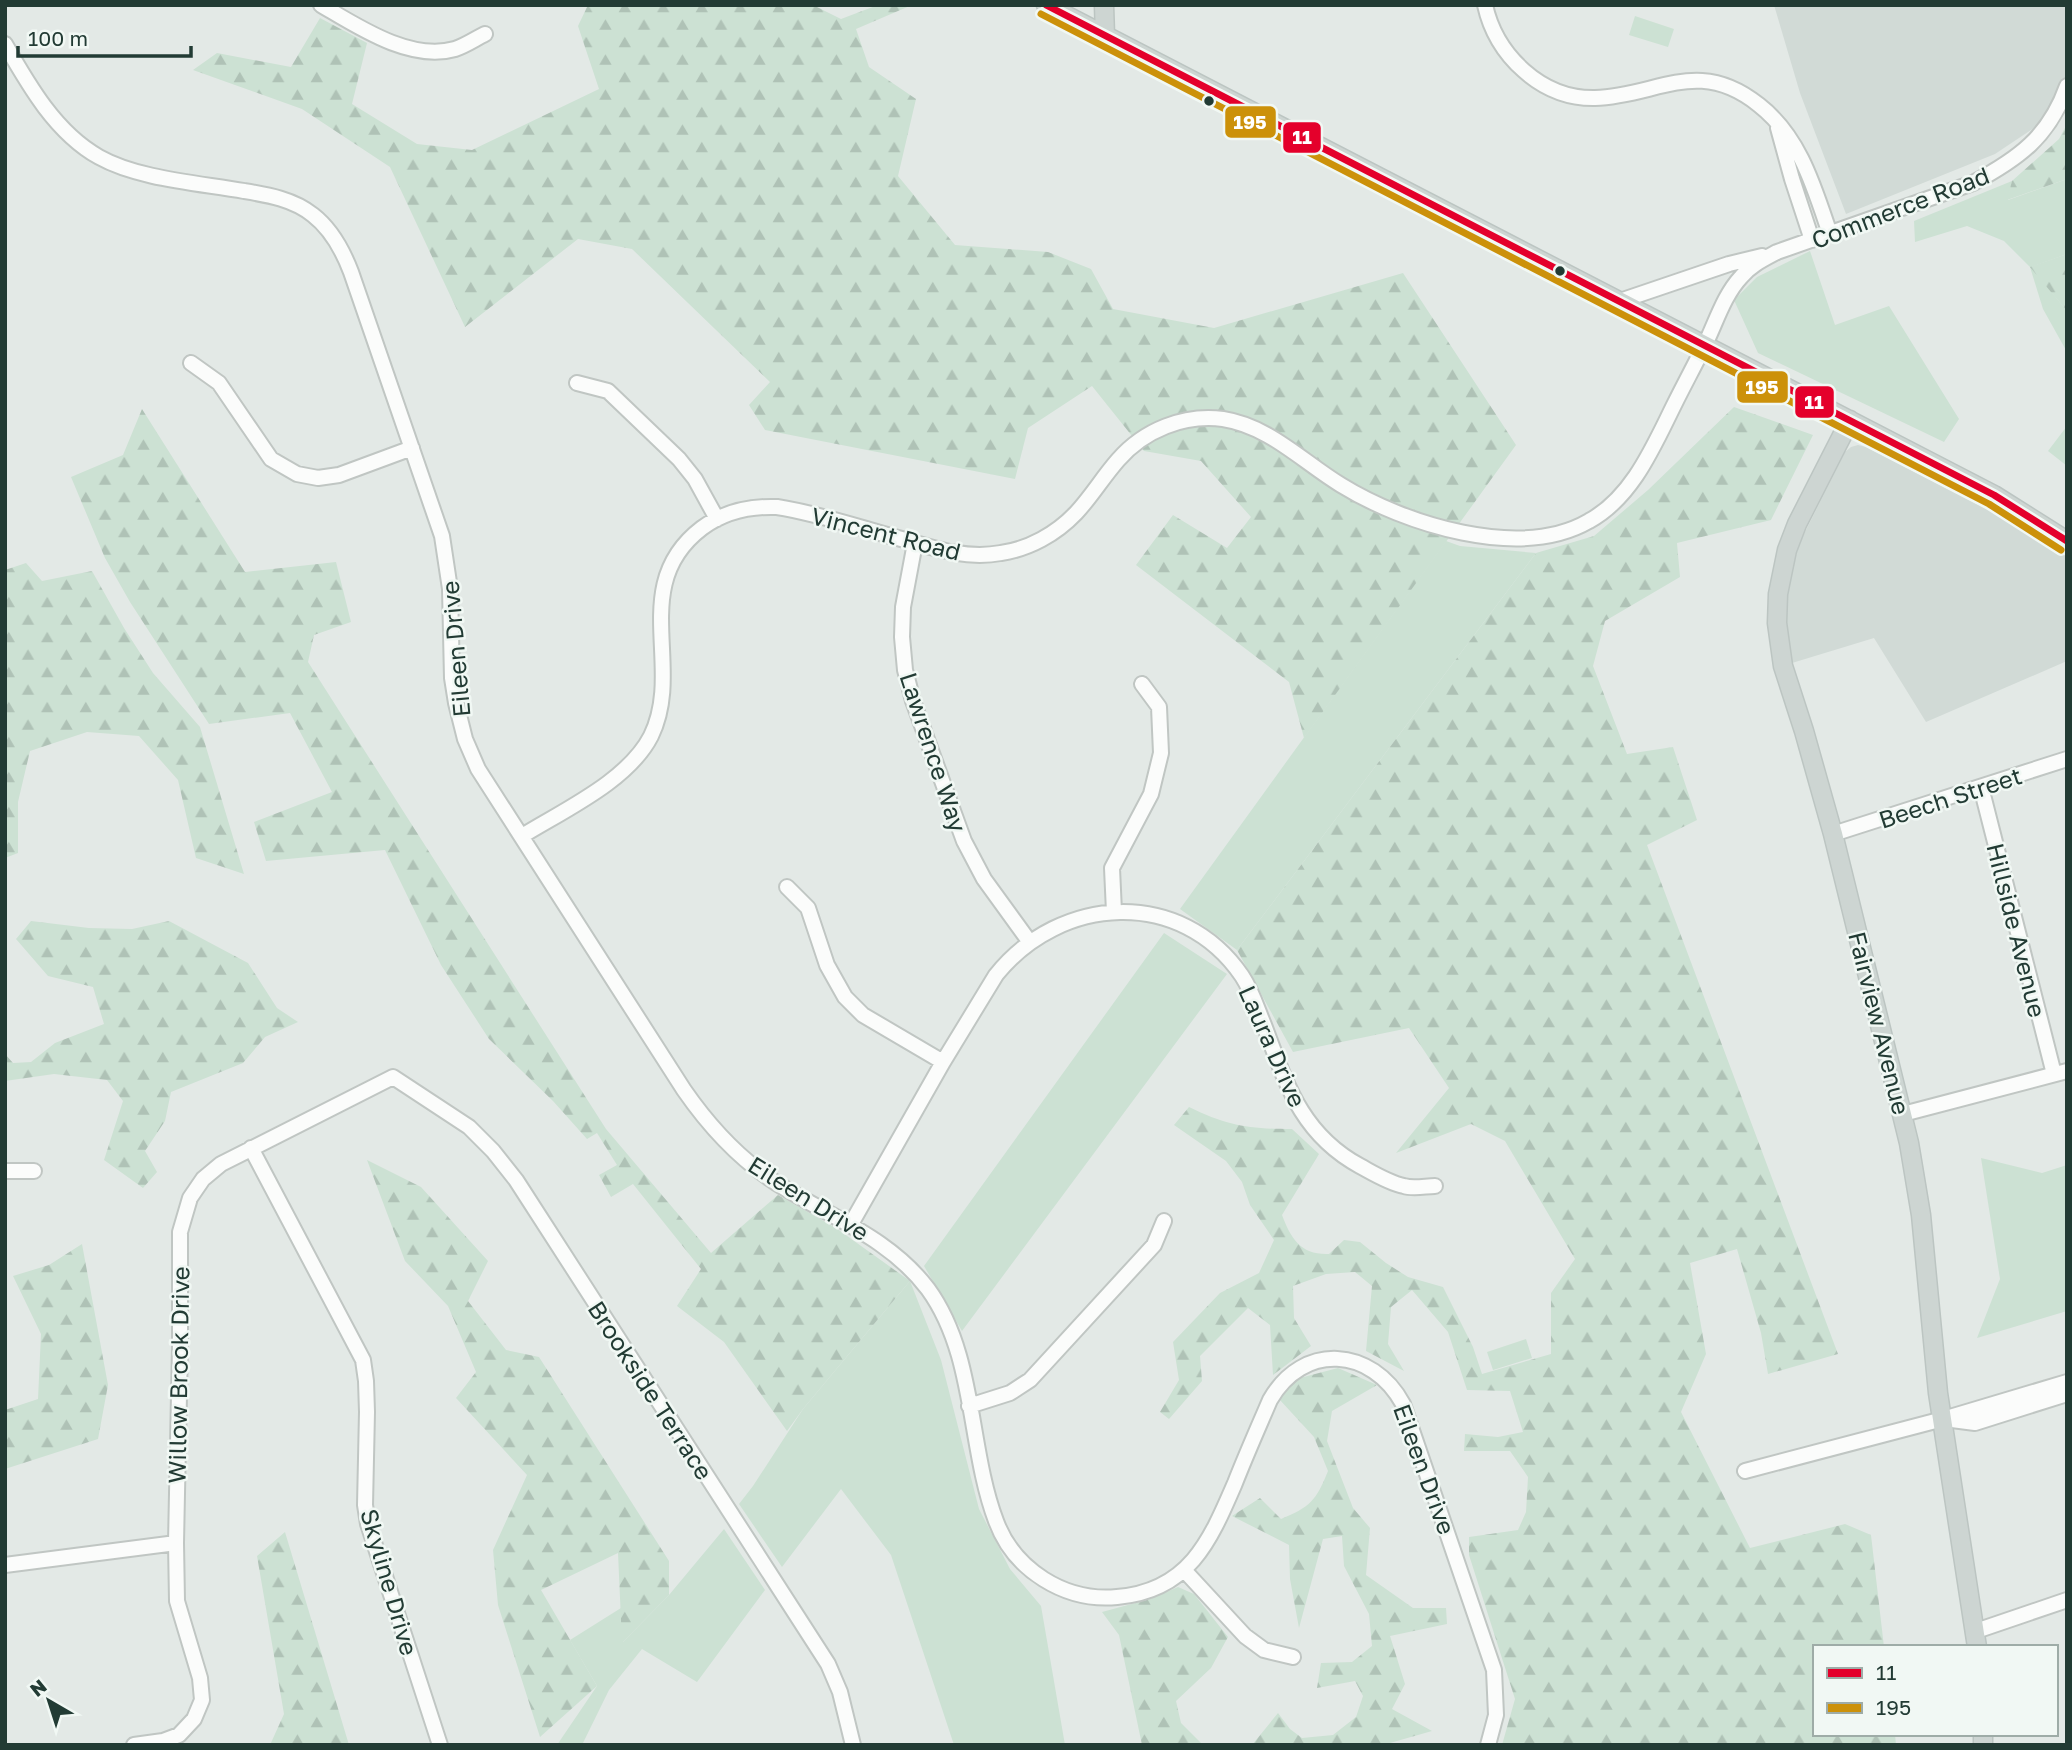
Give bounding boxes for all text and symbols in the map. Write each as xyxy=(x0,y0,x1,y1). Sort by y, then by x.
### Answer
scale bar xyxy=(18,14,191,58)
text: 100 m xyxy=(28,25,88,51)
unlabelled marker xyxy=(1202,94,1216,108)
line badge: 195 xyxy=(1224,105,1277,139)
text: 195 xyxy=(1233,110,1267,133)
line badge: 11 xyxy=(1282,121,1322,154)
text: 11 xyxy=(1292,125,1312,148)
street label: Commerce Road xyxy=(1807,160,1993,254)
unlabelled marker xyxy=(1553,264,1567,278)
line badge: 195 xyxy=(1736,370,1789,404)
text: 195 xyxy=(1745,375,1779,398)
line badge: 11 xyxy=(1794,385,1835,419)
text: 11 xyxy=(1804,390,1824,413)
street label: Vincent Road xyxy=(808,500,964,566)
street label: Eileen Drive xyxy=(435,580,475,718)
street label: Lawrence Way xyxy=(895,669,973,835)
street label: Beech Street xyxy=(1875,760,2025,834)
street label: Hillside Avenue xyxy=(1981,840,2053,1020)
street label: Fairview Avenue xyxy=(1843,928,1917,1118)
street label: Laura Drive xyxy=(1233,981,1313,1111)
street label: Eileen Drive xyxy=(743,1150,875,1246)
street label: Willow Brook Drive xyxy=(162,1266,194,1484)
street label: Brookside Terrace xyxy=(582,1295,720,1485)
street label: Eileen Drive xyxy=(1388,1400,1462,1538)
street label: Skyline Drive xyxy=(355,1505,425,1659)
legend xyxy=(1813,1645,2058,1736)
text: 11 xyxy=(1876,1659,1896,1685)
north arrow xyxy=(14,1666,84,1736)
text: N xyxy=(25,1674,51,1701)
text: 195 xyxy=(1876,1694,1911,1720)

